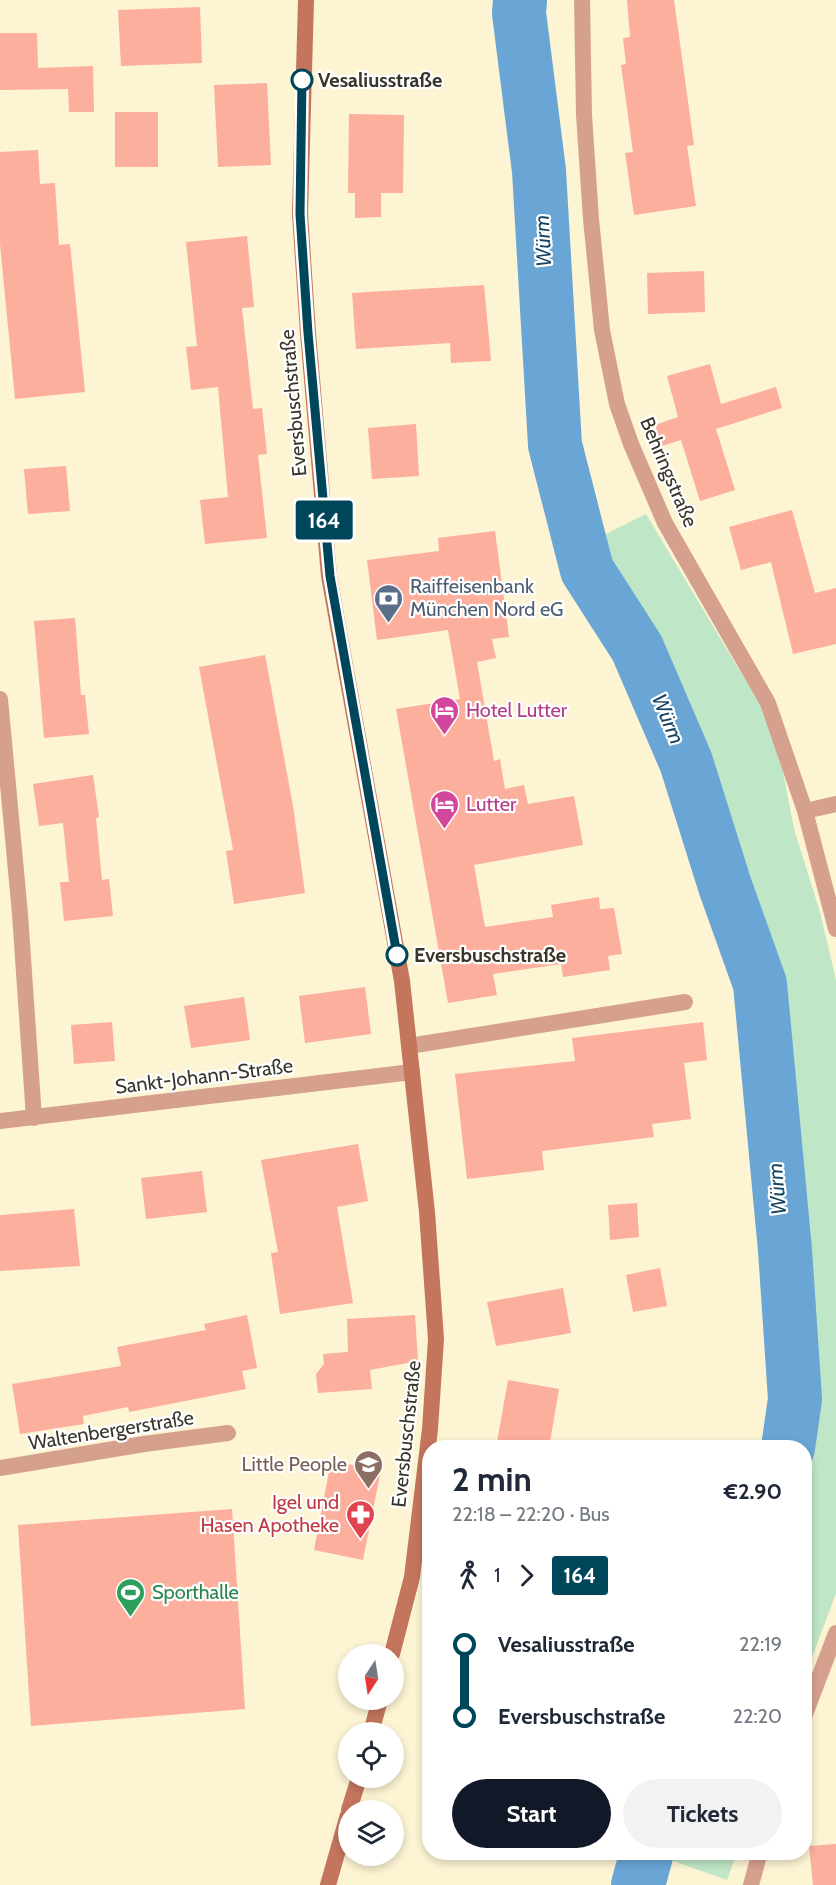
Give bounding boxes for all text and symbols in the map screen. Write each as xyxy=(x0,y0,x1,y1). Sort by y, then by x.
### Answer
place label: Vesaliusstraße xyxy=(318,68,442,92)
marker: Vesaliusstraße xyxy=(291,69,313,91)
water label: Würm xyxy=(529,214,556,268)
street label: Eversbuschstraße xyxy=(275,328,311,478)
street label: Behringstraße xyxy=(635,413,703,531)
line badge: 164 xyxy=(290,500,358,540)
text: 164 xyxy=(308,508,340,533)
place label: Raiffeisenbank München Nord eG xyxy=(410,574,564,621)
bank icon: Raiffeisenbank München Nord eG xyxy=(373,582,405,624)
water label: Würm xyxy=(647,690,690,748)
hotel icon: Hotel Lutter xyxy=(429,694,461,736)
place label: Hotel Lutter xyxy=(466,698,568,722)
hotel icon: Lutter xyxy=(429,788,461,830)
place label: Lutter xyxy=(466,792,517,816)
place label: Eversbuschstraße xyxy=(414,943,566,967)
marker: Eversbuschstraße xyxy=(386,944,408,966)
street label: Sankt-Johann-Straße xyxy=(114,1053,294,1099)
water label: Würm xyxy=(762,1162,791,1216)
street label: Eversbuschstraße xyxy=(386,1359,426,1509)
street label: Waltenbergerstraße xyxy=(27,1405,195,1455)
school or university icon: Little People xyxy=(352,1448,384,1490)
place label: Little People xyxy=(241,1452,347,1476)
text: 2 min xyxy=(452,1459,532,1499)
text: €2.90 xyxy=(724,1478,782,1505)
place label: Igel und Hasen Apotheke xyxy=(200,1490,339,1537)
pharmacy icon: Igel und Hasen Apotheke xyxy=(344,1498,376,1540)
text: 22:18 – 22:20 · Bus xyxy=(452,1502,610,1526)
icon: walk xyxy=(452,1559,485,1592)
icon: forward xyxy=(510,1559,543,1592)
text: 1 xyxy=(494,1563,501,1587)
text: 164 xyxy=(564,1563,596,1588)
sports icon: Sporthalle xyxy=(115,1576,147,1618)
place label: Sporthalle xyxy=(152,1580,239,1604)
text: Vesaliusstraße xyxy=(498,1631,635,1658)
text: 22:19 xyxy=(739,1632,782,1656)
north arrow xyxy=(338,1644,404,1710)
map controls xyxy=(338,1644,404,1866)
text: Eversbuschstraße xyxy=(498,1703,665,1730)
text: 22:20 xyxy=(732,1704,782,1728)
button: locate xyxy=(338,1722,404,1788)
button: Start xyxy=(452,1779,611,1848)
button: Tickets xyxy=(623,1779,782,1848)
button: layers xyxy=(338,1800,404,1866)

